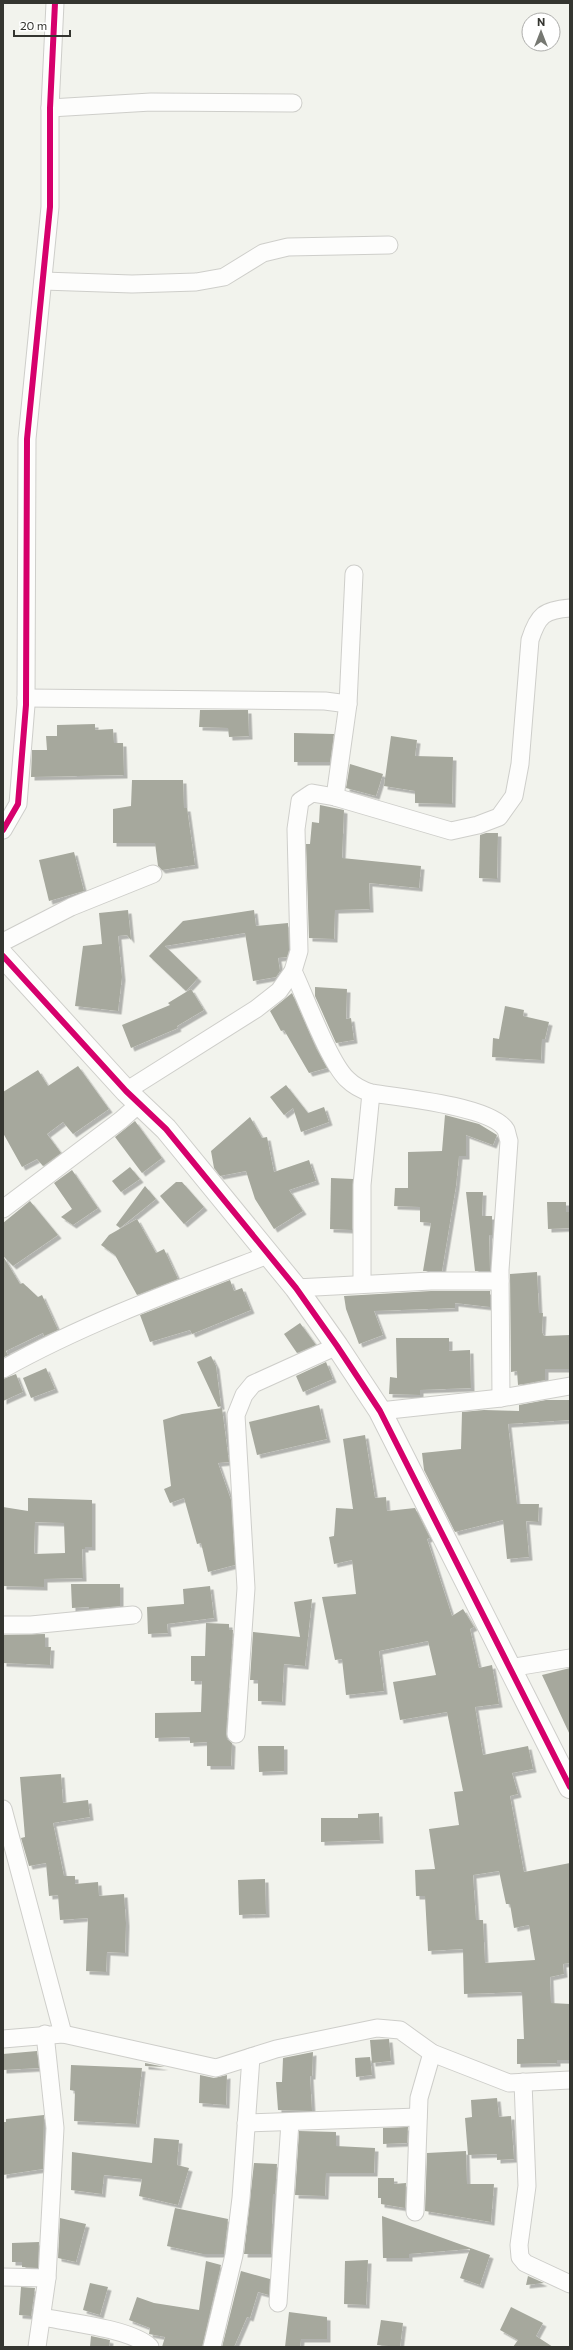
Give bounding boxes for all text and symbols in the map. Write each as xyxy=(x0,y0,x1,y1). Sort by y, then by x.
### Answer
scale bar xyxy=(14,12,70,38)
north arrow xyxy=(521,12,561,52)
text: N xyxy=(537,15,545,28)
text: 20 m xyxy=(20,18,47,32)

